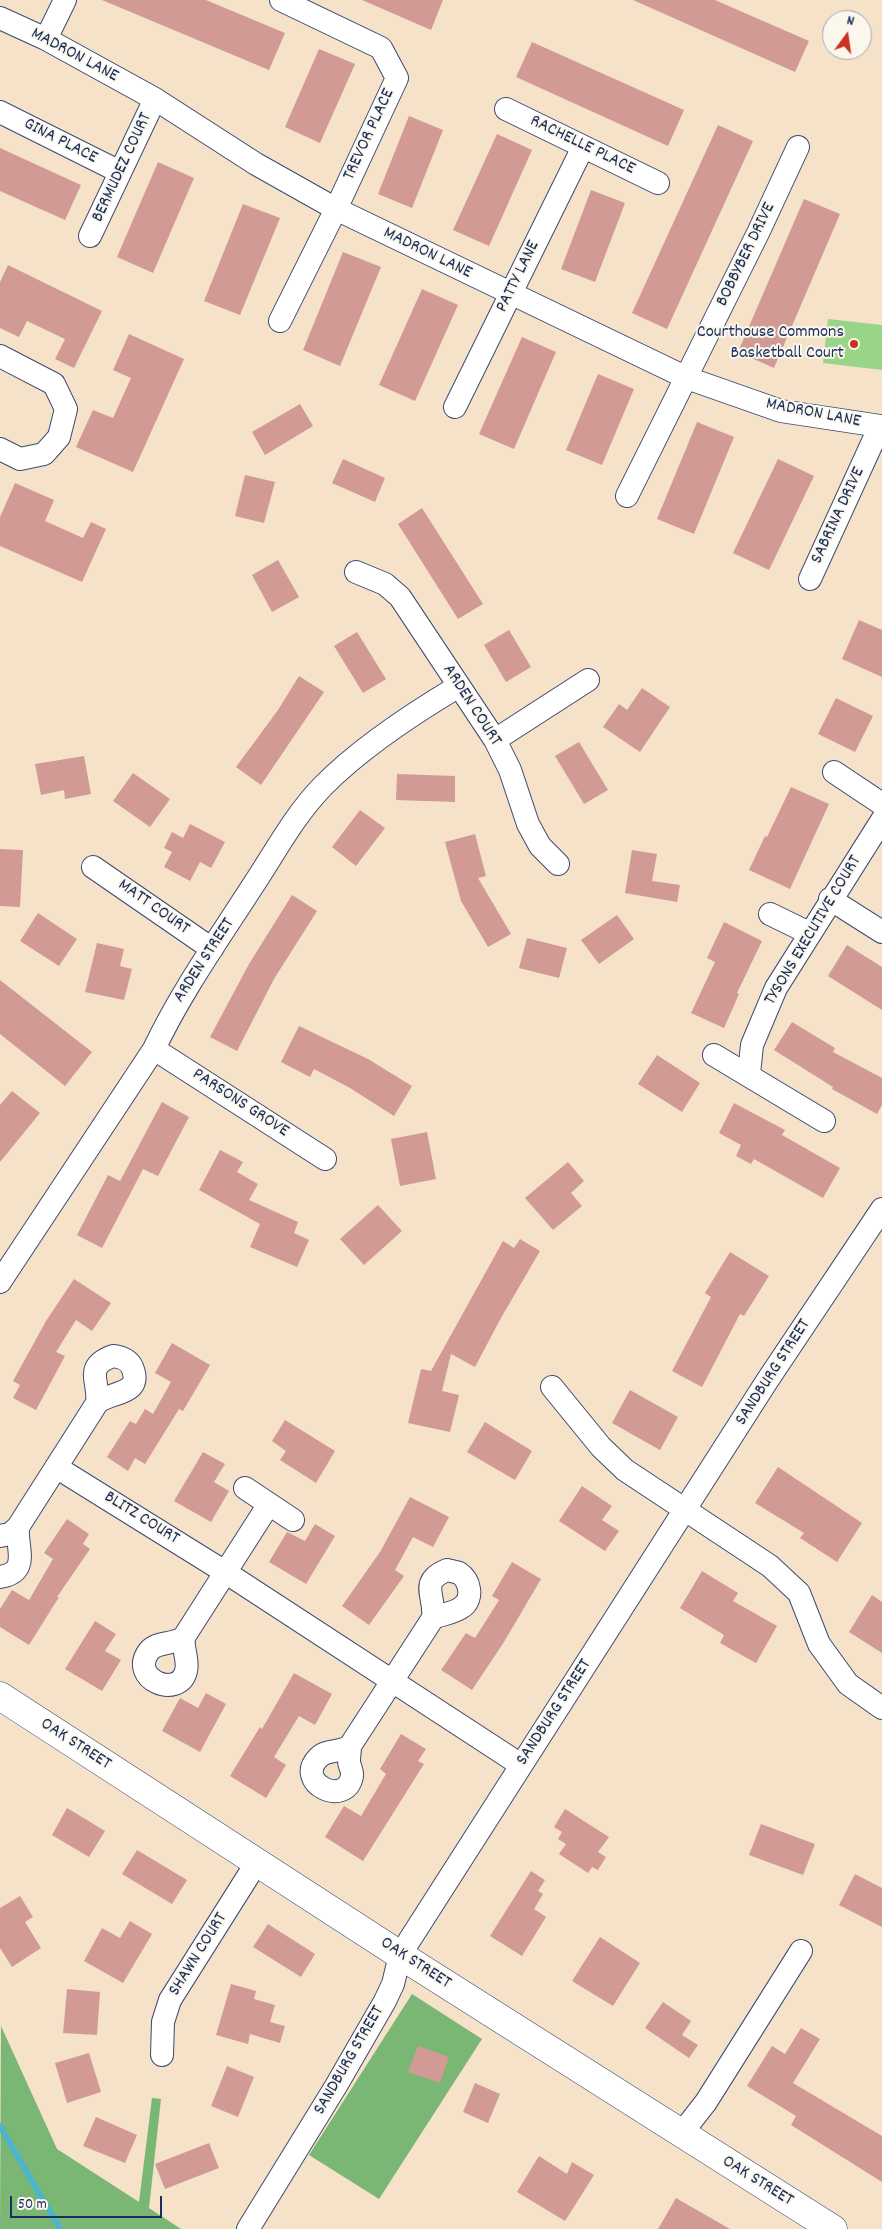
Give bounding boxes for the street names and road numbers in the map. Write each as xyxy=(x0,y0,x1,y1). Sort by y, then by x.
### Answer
street label: MADRON LANE xyxy=(27,24,121,88)
street label: TREVOR PLACE xyxy=(339,86,401,184)
street label: BERMUDEZ COURT xyxy=(88,110,158,226)
street label: RACHELLE PLACE xyxy=(526,111,638,181)
street label: GINA PLACE xyxy=(19,114,101,170)
street label: BOBBYBER DRIVE xyxy=(713,200,781,310)
street label: MADRON LANE xyxy=(379,223,475,285)
street label: PATTY LANE xyxy=(492,237,546,317)
street label: MADRON LANE xyxy=(764,394,862,434)
street label: SABRINA DRIVE xyxy=(807,464,871,568)
street label: ARDEN COURT xyxy=(437,661,505,751)
street label: TYSONS EXECUTIVE COURT xyxy=(761,852,867,1010)
street label: MATT COURT xyxy=(113,875,193,941)
street label: ARDEN STREET xyxy=(170,915,240,1007)
street label: PARSONS GROVE xyxy=(188,1065,292,1143)
street label: SANDBURG STREET xyxy=(732,1316,816,1430)
street label: BLITZ COURT xyxy=(99,1487,183,1551)
street label: SANDBURG STREET xyxy=(513,1656,597,1770)
street label: OAK STREET xyxy=(36,1714,114,1776)
street label: SHAWN COURT xyxy=(165,1909,233,2001)
street label: OAK STREET xyxy=(376,1933,454,1995)
street label: SANDBURG STREET xyxy=(310,2003,390,2119)
street label: OAK STREET xyxy=(717,2152,797,2212)

